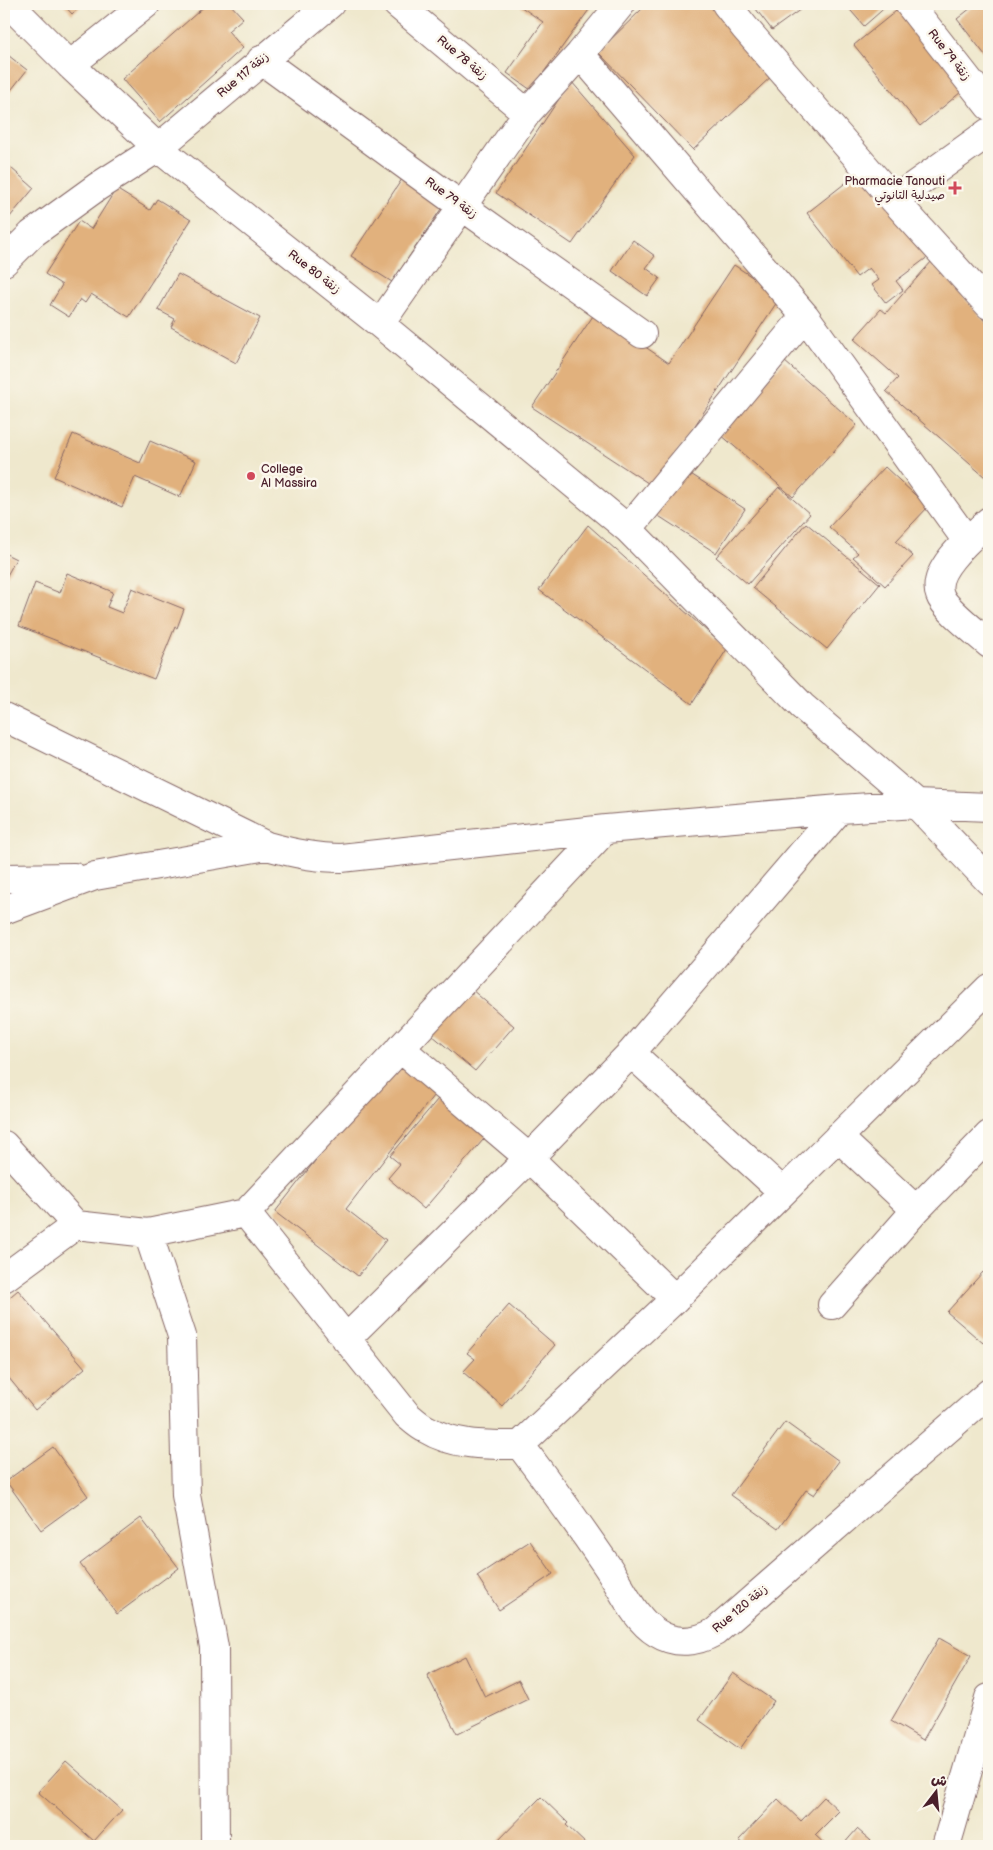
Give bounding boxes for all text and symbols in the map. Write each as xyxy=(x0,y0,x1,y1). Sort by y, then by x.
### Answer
street label: Rue 79 زنقة xyxy=(924,26,974,84)
street label: Rue 78 زنقة xyxy=(434,33,490,83)
street label: Rue 117 زنقة xyxy=(214,49,272,101)
street label: Rue 79 زنقة xyxy=(422,174,480,222)
place label: Pharmacie Tanouti صيدلية التانوتي xyxy=(844,174,945,206)
marker: Pharmacie Tanouti صيدلية التانوتي xyxy=(949,182,961,194)
street label: Rue 80 زنقة xyxy=(285,247,343,297)
place label: College Al Massira xyxy=(261,462,317,491)
marker: College Al Massira xyxy=(245,470,257,482)
street label: Rue 120 زنقة xyxy=(709,1582,771,1636)
north arrow xyxy=(910,1768,960,1818)
text: ش xyxy=(930,1770,949,1790)

